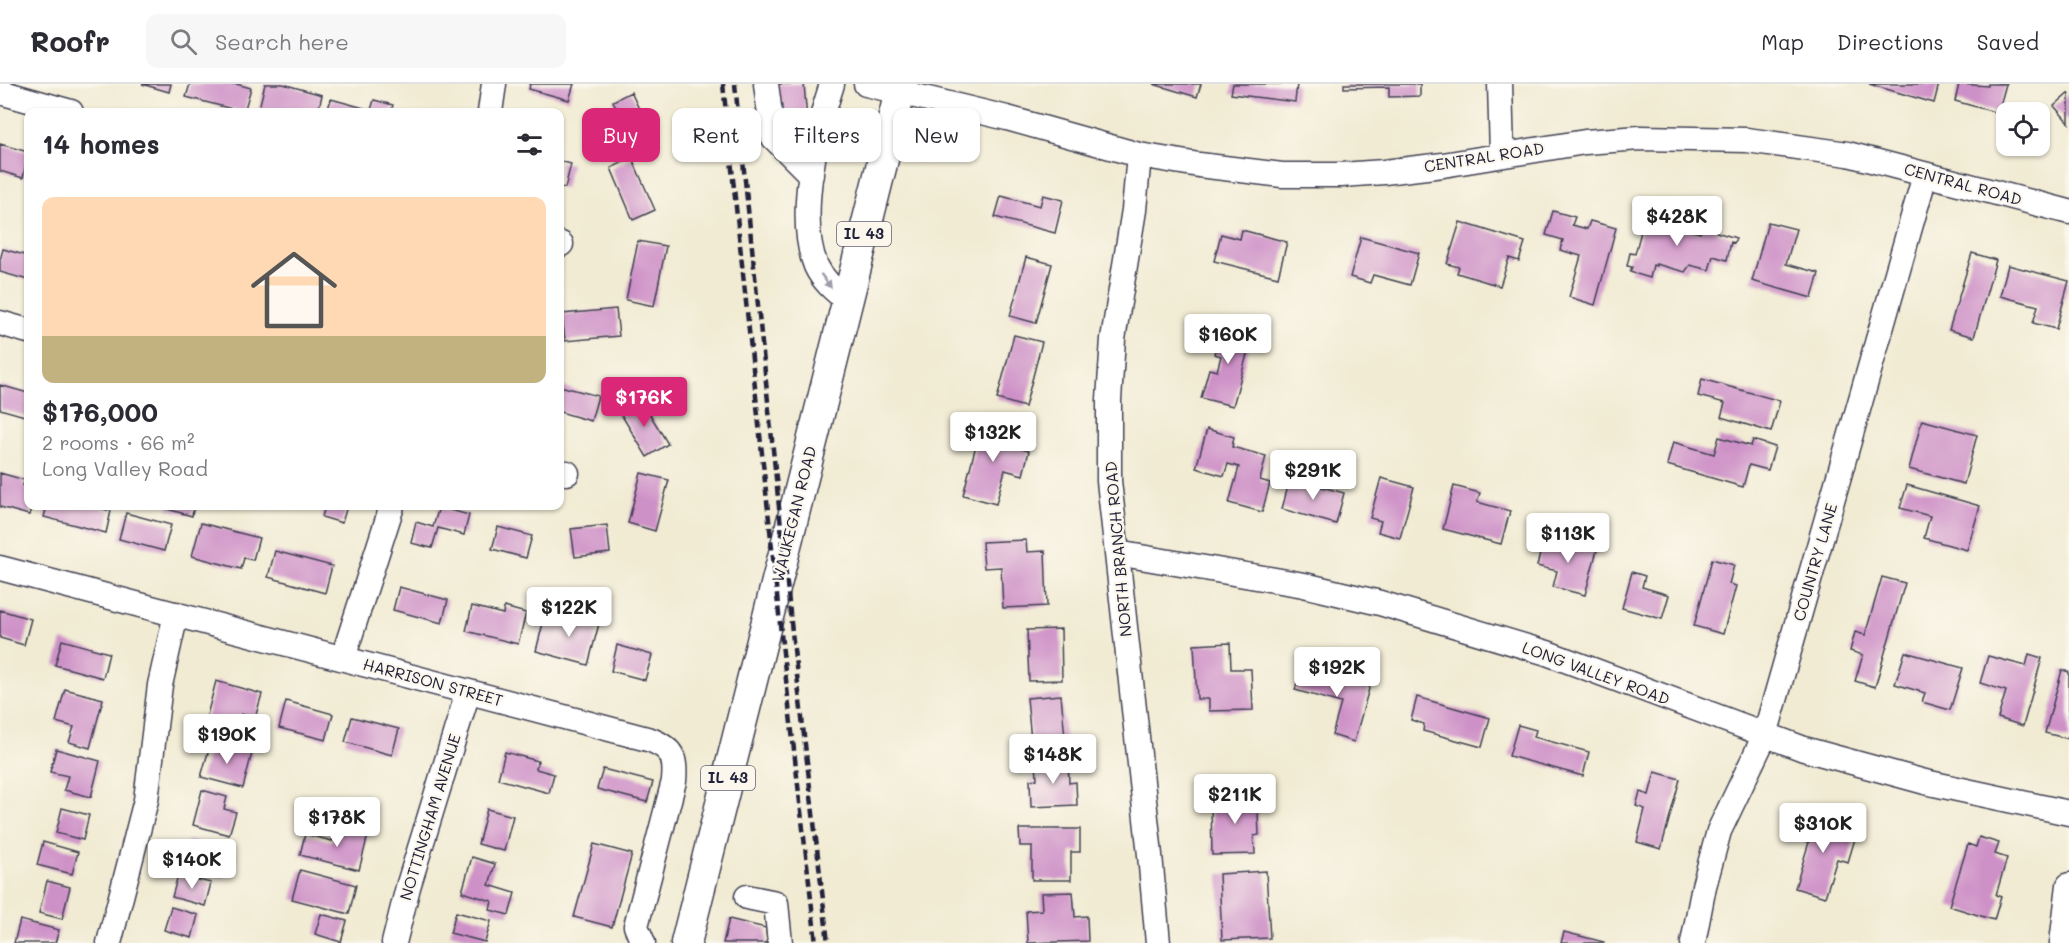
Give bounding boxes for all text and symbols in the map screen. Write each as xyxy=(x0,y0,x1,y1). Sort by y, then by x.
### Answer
search box xyxy=(146,14,566,68)
text: Roofr xyxy=(30,23,110,59)
icon: search xyxy=(167,25,200,58)
text: Search here xyxy=(215,27,349,56)
text: Map xyxy=(1761,28,1804,55)
text: Directions xyxy=(1837,28,1944,55)
text: Saved xyxy=(1977,28,2039,55)
map controls xyxy=(1996,102,2050,156)
button: locate xyxy=(1996,102,2050,156)
chip: Buy xyxy=(582,108,660,162)
chip: Rent xyxy=(672,108,761,162)
chip: Filters xyxy=(773,108,881,162)
chip: New xyxy=(893,108,980,162)
text: 14 homes xyxy=(42,127,160,161)
icon: filters xyxy=(513,128,546,161)
street label: CENTRAL ROAD xyxy=(1422,137,1545,176)
street label: CENTRAL ROAD xyxy=(1902,158,2024,209)
pin: $428K xyxy=(1635,196,1719,247)
text: $428K xyxy=(1646,202,1708,228)
road number: IL 43 xyxy=(837,222,891,246)
icon: home xyxy=(240,236,348,344)
one-way arrow xyxy=(820,273,832,288)
pin: $160K xyxy=(1186,314,1270,365)
text: $160K xyxy=(1198,320,1258,346)
pin: $176K xyxy=(602,377,686,428)
text: $176K xyxy=(615,383,673,409)
text: $176,000 xyxy=(42,395,158,429)
pin: $132K xyxy=(951,412,1035,463)
text: $132K xyxy=(964,418,1022,444)
text: 2 rooms · 66 m² xyxy=(42,429,195,455)
street label: WAUKEGAN ROAD xyxy=(766,444,821,584)
pin: $291K xyxy=(1271,450,1355,501)
text: Long Valley Road xyxy=(42,455,208,481)
text: $291K xyxy=(1284,456,1342,482)
street label: NORTH BRANCH ROAD xyxy=(1099,460,1136,638)
street label: COUNTRY LANE xyxy=(1788,500,1841,623)
pin: $113K xyxy=(1526,513,1610,564)
text: $113K xyxy=(1540,519,1596,545)
pin: $122K xyxy=(527,587,611,638)
text: $122K xyxy=(541,593,597,619)
street label: LONG VALLEY ROAD xyxy=(1520,636,1673,709)
pin: $192K xyxy=(1295,647,1379,698)
street label: HARRISON STREET xyxy=(361,653,505,710)
text: $192K xyxy=(1308,653,1366,679)
pin: $190K xyxy=(185,714,269,765)
text: $190K xyxy=(197,720,257,746)
street label: NOTTINGHAM AVENUE xyxy=(394,731,465,903)
pin: $148K xyxy=(1011,734,1095,785)
text: $148K xyxy=(1023,740,1083,766)
road number: IL 43 xyxy=(701,766,755,790)
pin: $211K xyxy=(1193,774,1277,825)
text: $211K xyxy=(1208,780,1262,806)
pin: $178K xyxy=(295,797,379,848)
text: $178K xyxy=(308,803,366,829)
pin: $310K xyxy=(1781,803,1865,854)
text: $310K xyxy=(1793,809,1853,835)
pin: $140K xyxy=(150,839,234,890)
text: $140K xyxy=(162,845,222,871)

